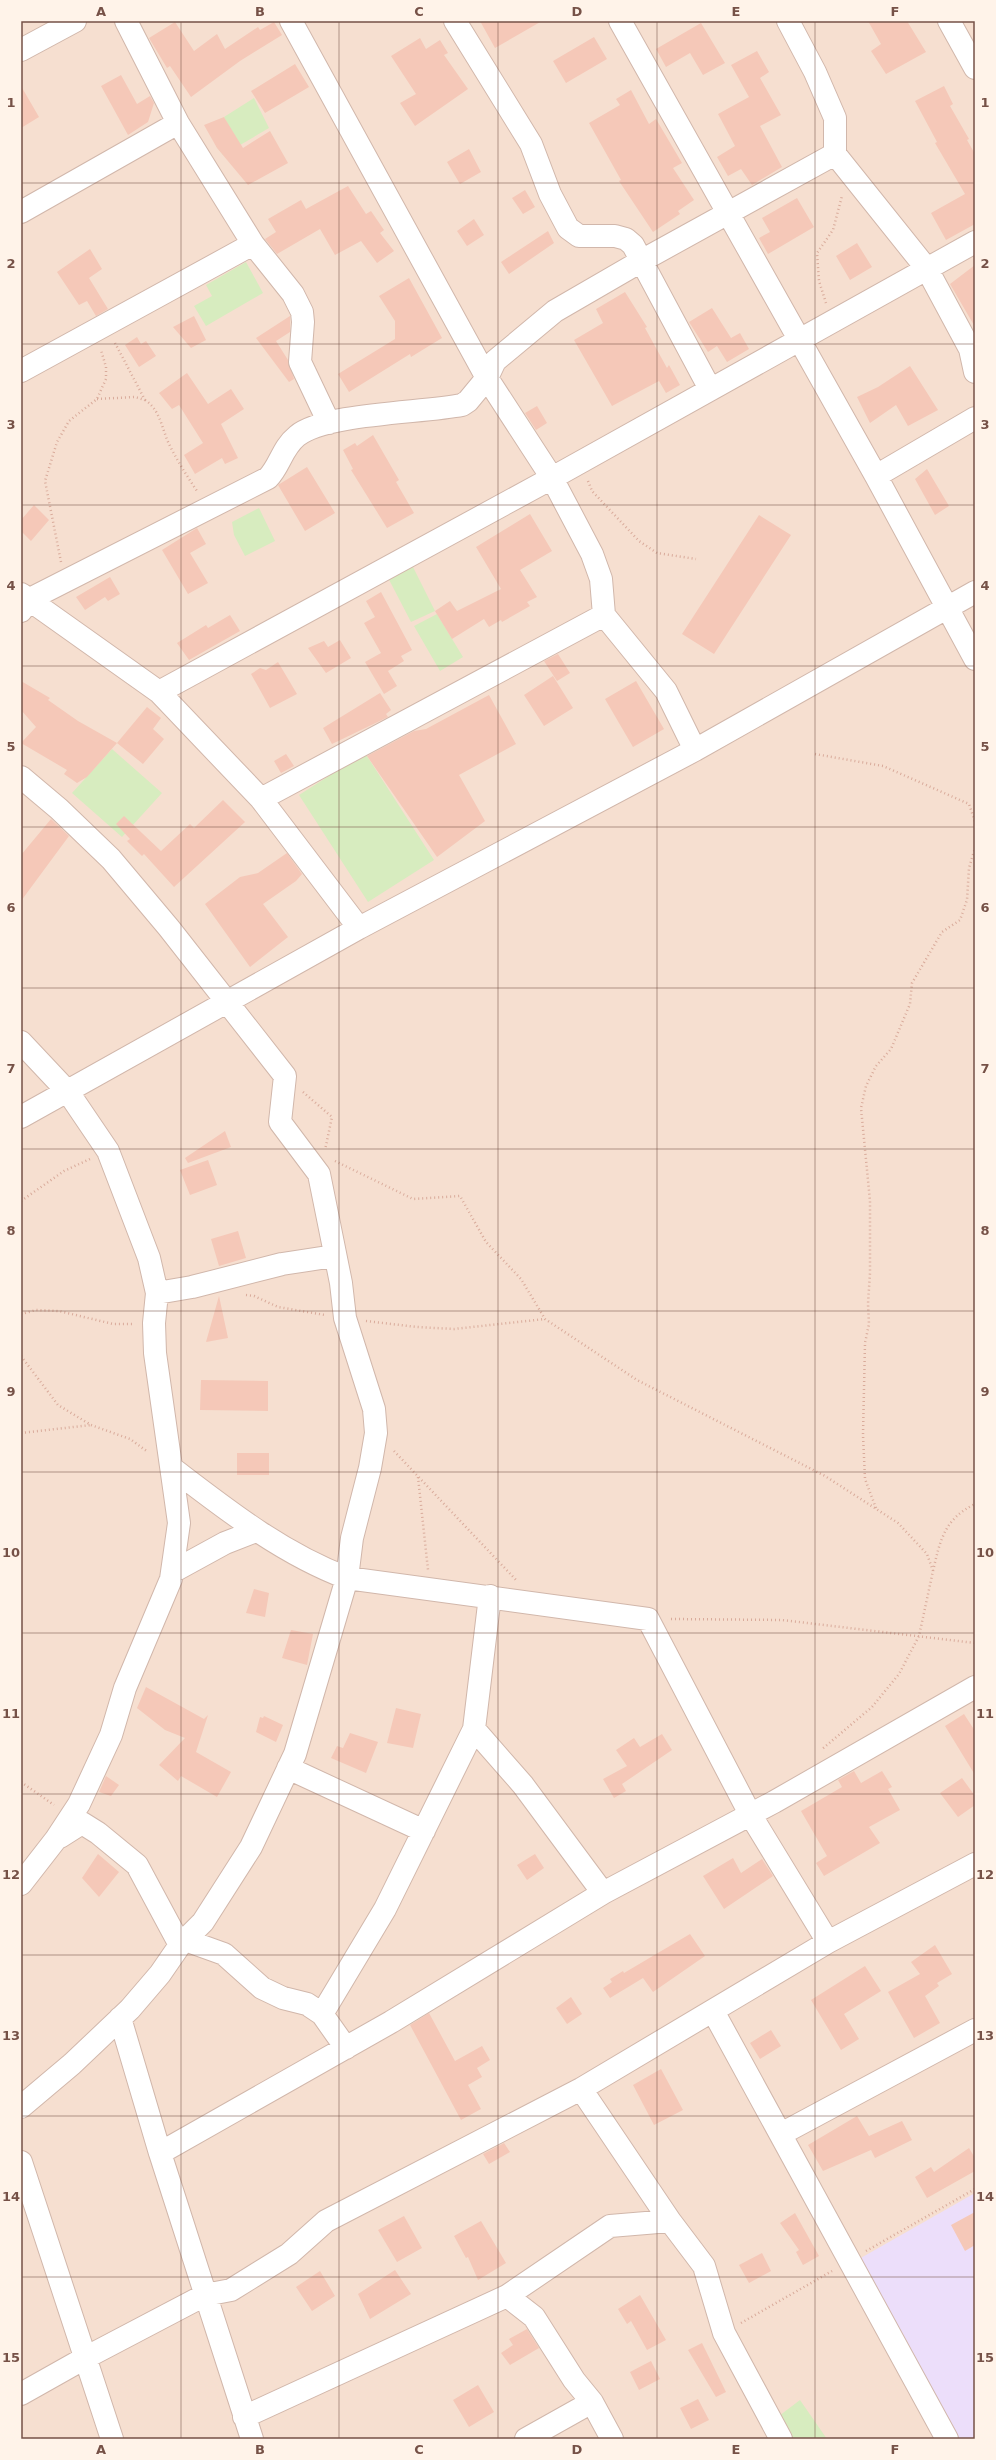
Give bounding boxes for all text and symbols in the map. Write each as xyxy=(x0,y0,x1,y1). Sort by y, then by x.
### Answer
text: A xyxy=(96,4,106,19)
text: B xyxy=(255,4,265,19)
text: C xyxy=(414,4,424,19)
text: D xyxy=(572,4,583,19)
text: E xyxy=(732,4,740,19)
text: F xyxy=(891,4,899,19)
text: 1 xyxy=(6,95,16,110)
text: 1 xyxy=(980,95,990,110)
text: 2 xyxy=(6,256,16,271)
text: 2 xyxy=(980,256,990,271)
text: 3 xyxy=(6,417,16,432)
text: 3 xyxy=(980,417,990,432)
text: 4 xyxy=(6,578,16,593)
text: 4 xyxy=(980,578,990,593)
text: 5 xyxy=(6,739,16,754)
text: 5 xyxy=(980,739,990,754)
text: 6 xyxy=(6,900,16,915)
text: 6 xyxy=(980,900,990,915)
text: 7 xyxy=(6,1061,16,1076)
text: 7 xyxy=(980,1061,990,1076)
text: 8 xyxy=(6,1223,16,1238)
text: 8 xyxy=(980,1223,990,1238)
text: 9 xyxy=(6,1384,16,1399)
text: 9 xyxy=(980,1384,990,1399)
text: 10 xyxy=(2,1545,20,1560)
text: 10 xyxy=(976,1545,994,1560)
text: 11 xyxy=(2,1706,20,1721)
text: 11 xyxy=(976,1706,994,1721)
text: 12 xyxy=(2,1867,20,1882)
text: 12 xyxy=(976,1867,994,1882)
text: 13 xyxy=(2,2028,20,2043)
text: 13 xyxy=(976,2028,994,2043)
text: 14 xyxy=(2,2189,20,2204)
text: 14 xyxy=(976,2189,994,2204)
text: 15 xyxy=(2,2350,20,2365)
text: 15 xyxy=(976,2350,994,2365)
text: A xyxy=(96,2442,106,2457)
text: B xyxy=(255,2442,265,2457)
text: C xyxy=(414,2442,424,2457)
text: D xyxy=(572,2442,583,2457)
text: E xyxy=(732,2442,740,2457)
text: F xyxy=(891,2442,899,2457)

